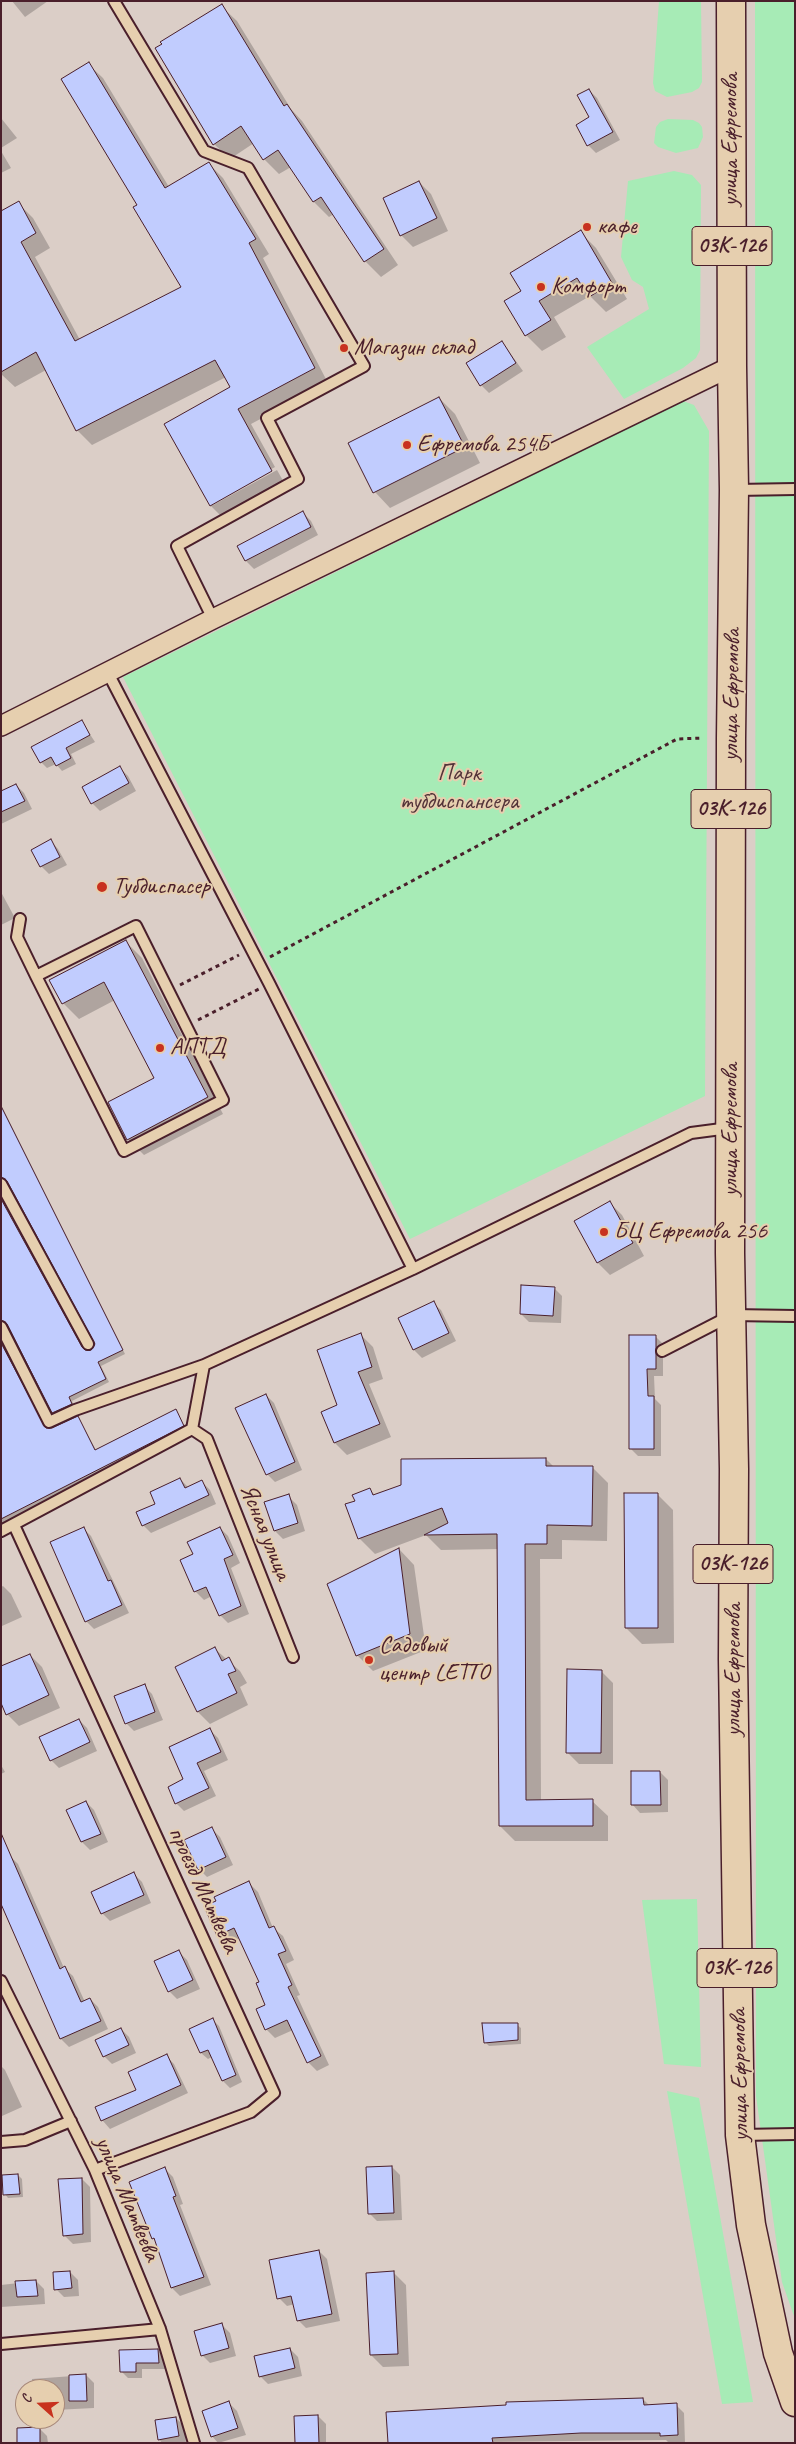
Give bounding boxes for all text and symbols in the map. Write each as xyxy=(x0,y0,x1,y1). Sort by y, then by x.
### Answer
street label: улица Ефремова xyxy=(717,73,745,207)
place label: кафе xyxy=(597,213,637,241)
marker: кафе xyxy=(581,221,593,233)
road number: 03К-126 xyxy=(692,227,772,266)
place label: Комфорт xyxy=(551,273,625,301)
marker: Комфорт xyxy=(535,281,547,293)
place label: Магазин склад xyxy=(354,334,474,362)
marker: Магазин склад xyxy=(338,342,350,354)
place label: Ефремова 254Б xyxy=(417,431,549,459)
marker: Ефремова 254Б xyxy=(401,439,413,451)
street label: улица Ефремова xyxy=(716,628,748,762)
park label: Парк тубдиспансера xyxy=(400,760,518,816)
road number: 03К-126 xyxy=(691,790,771,829)
place label: Тубдиспасер xyxy=(113,873,210,901)
marker: Тубдиспасер xyxy=(95,880,109,894)
place label: АПТД xyxy=(170,1034,226,1062)
marker: АПТД xyxy=(154,1042,166,1054)
street label: улица Ефремова xyxy=(717,1063,745,1197)
place label: БЦ Ефремова 256 xyxy=(614,1218,767,1246)
marker: БЦ Ефремова 256 xyxy=(598,1226,610,1238)
street label: Ясная улица xyxy=(233,1480,297,1584)
road number: 03К-126 xyxy=(693,1545,773,1584)
street label: улица Ефремова xyxy=(720,1603,748,1737)
place label: Садовый центр LETTO xyxy=(379,1632,489,1688)
marker: Садовый центр LETTO xyxy=(363,1654,375,1666)
street label: проезд Матвеева xyxy=(161,1822,245,1958)
road number: 03К-126 xyxy=(697,1949,777,1988)
street label: улица Ефремова xyxy=(724,2008,756,2142)
street label: улица Матвеева xyxy=(88,2133,166,2265)
north arrow xyxy=(15,2379,65,2429)
text: С xyxy=(17,2393,36,2405)

